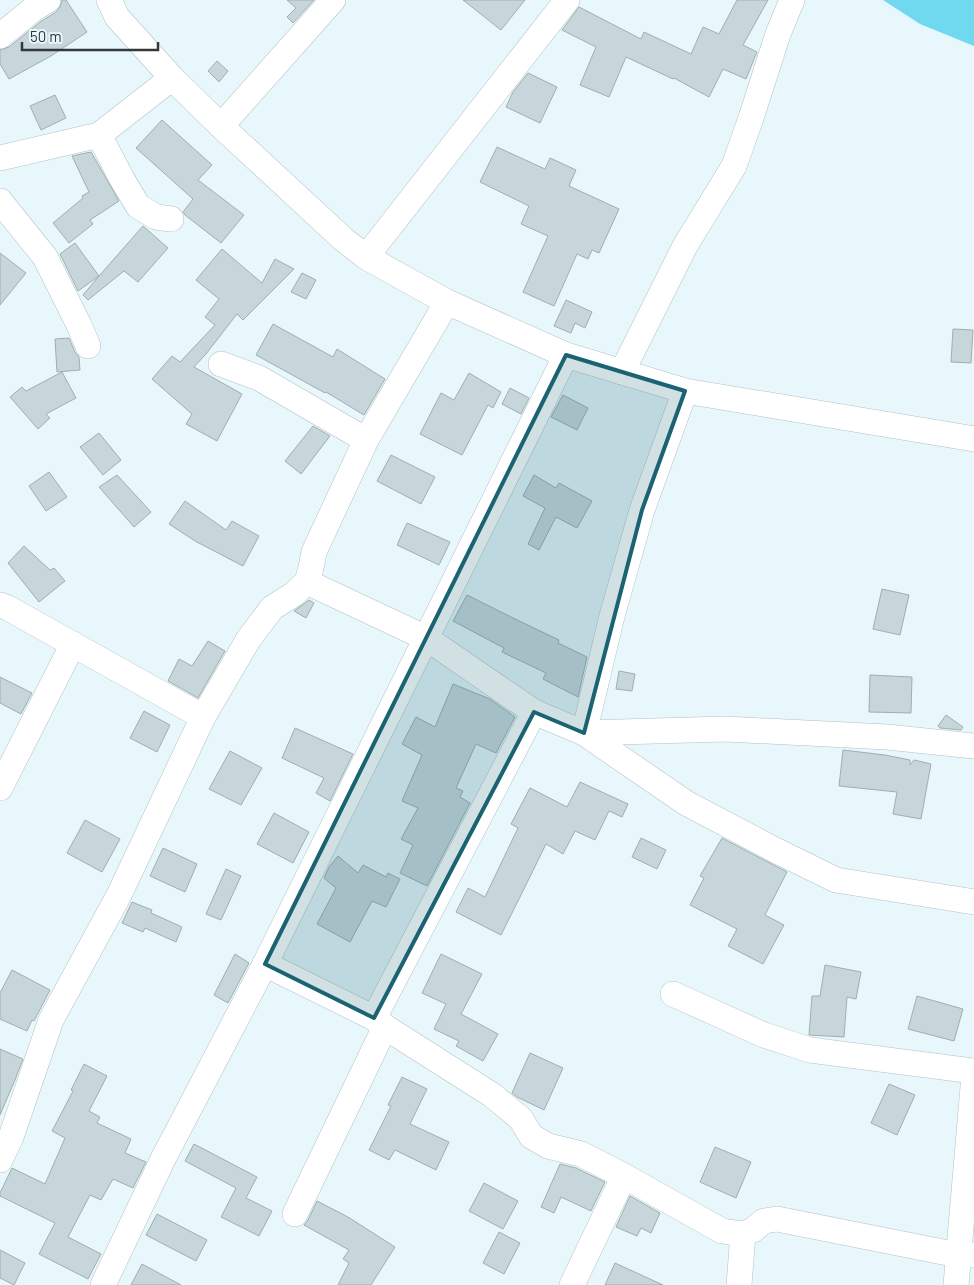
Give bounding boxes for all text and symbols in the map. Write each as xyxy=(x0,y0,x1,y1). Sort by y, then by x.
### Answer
scale bar xyxy=(22,20,159,52)
text: 50 m xyxy=(30,27,62,45)

